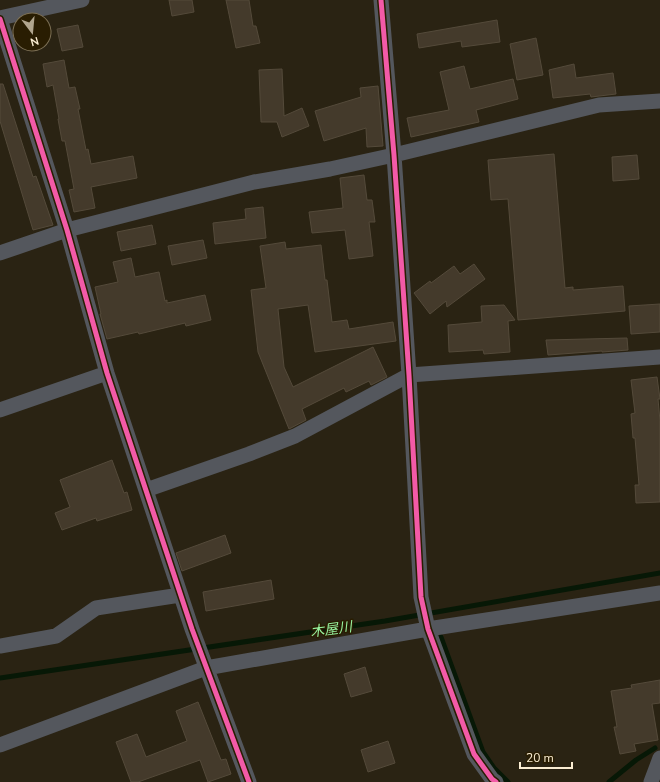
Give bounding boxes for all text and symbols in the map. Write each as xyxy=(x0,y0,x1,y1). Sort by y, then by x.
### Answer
north arrow xyxy=(12,12,52,52)
text: N xyxy=(29,33,41,49)
water label: 木屋川 xyxy=(309,617,355,642)
scale bar xyxy=(520,744,572,770)
text: 20 m xyxy=(526,750,554,766)

